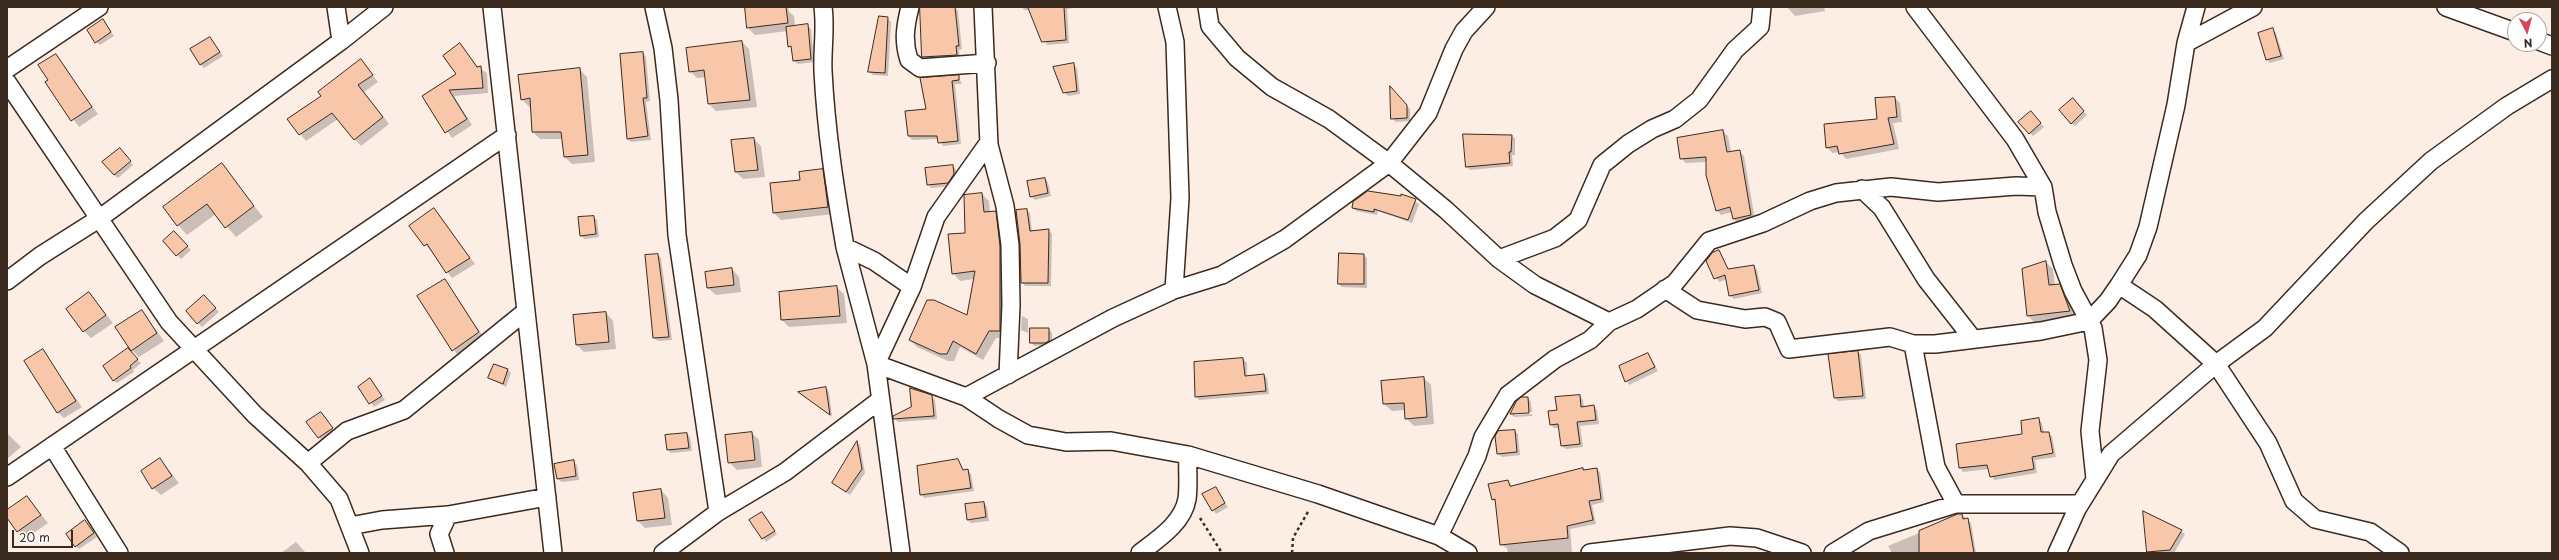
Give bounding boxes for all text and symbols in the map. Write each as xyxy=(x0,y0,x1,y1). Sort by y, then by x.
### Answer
north arrow xyxy=(2507,12,2547,52)
text: N xyxy=(2523,35,2533,52)
scale bar xyxy=(14,522,75,548)
text: 20 m xyxy=(19,528,50,546)

